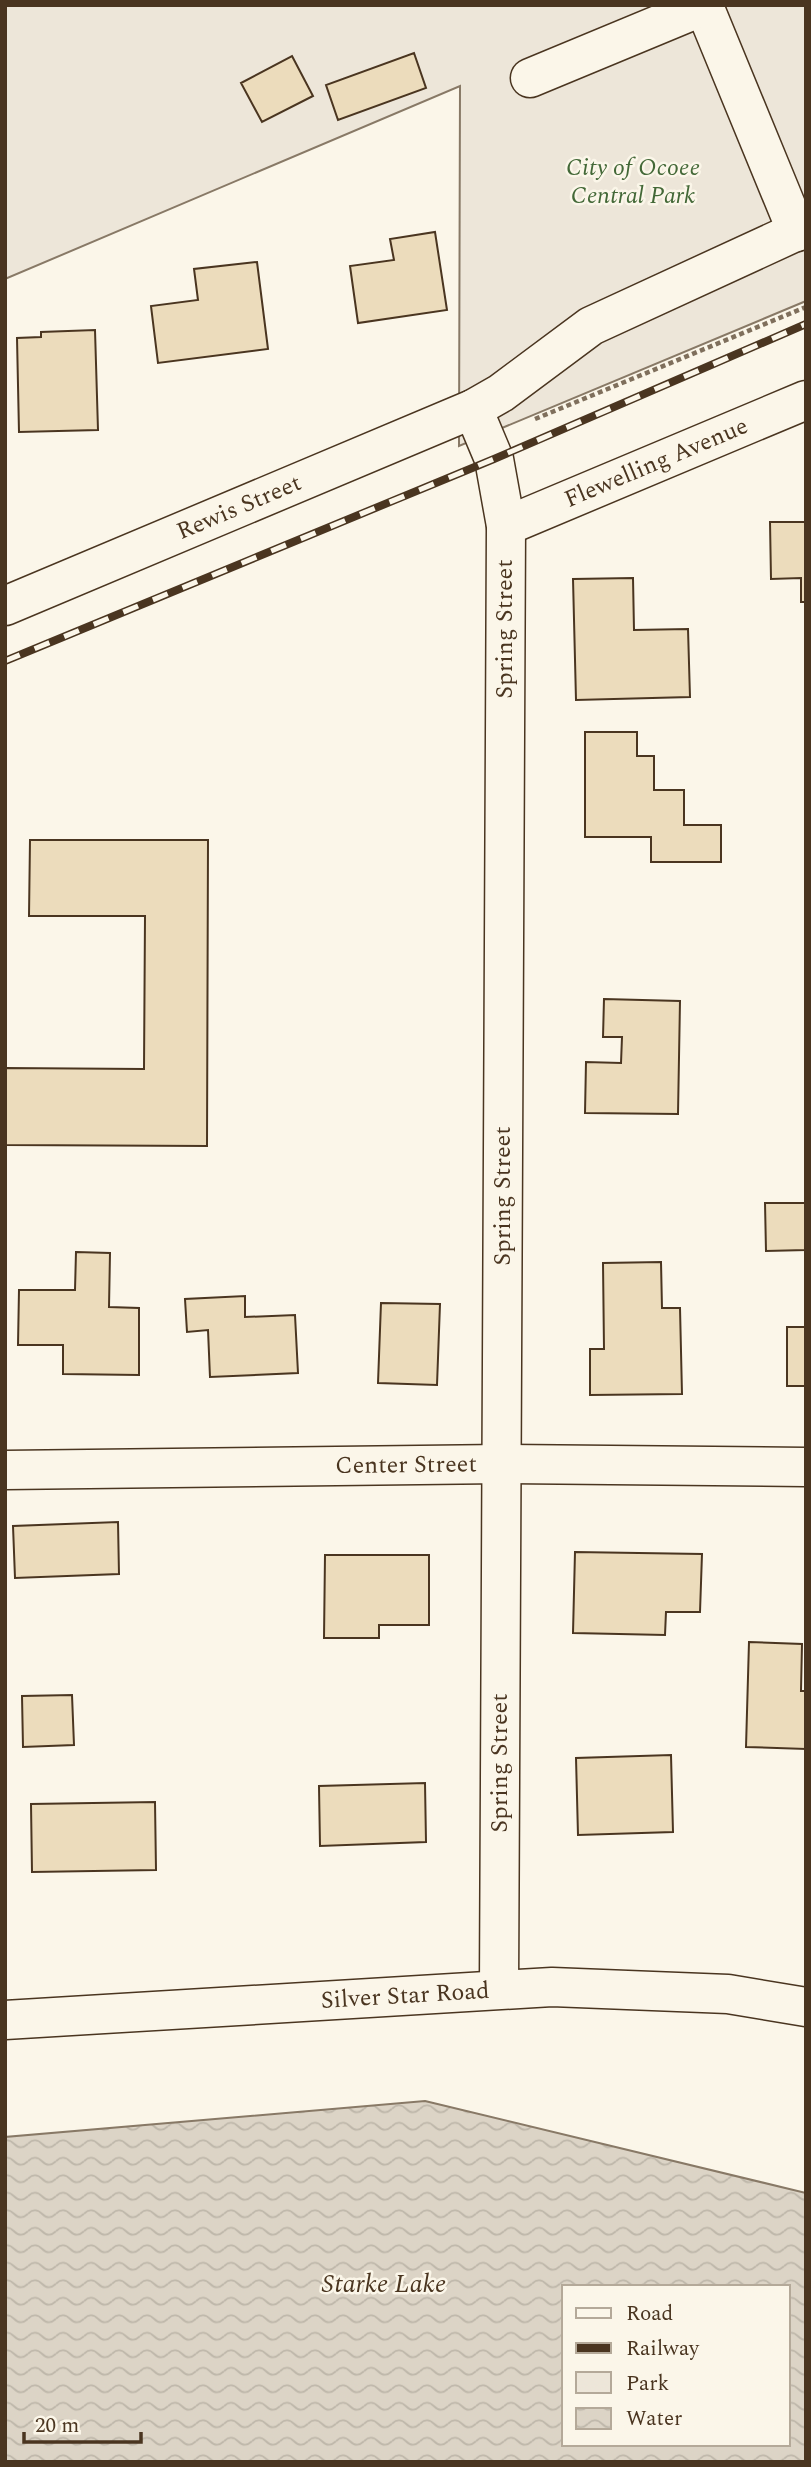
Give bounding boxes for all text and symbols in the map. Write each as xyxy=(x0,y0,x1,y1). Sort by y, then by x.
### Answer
park label: City of Ocoee Central Park xyxy=(566,150,700,214)
street label: Flewelling Avenue xyxy=(559,408,754,518)
street label: Rewis Street xyxy=(171,465,307,550)
street label: Spring Street xyxy=(487,559,523,699)
street label: Spring Street xyxy=(485,1126,521,1266)
street label: Center Street xyxy=(335,1446,477,1484)
street label: Spring Street xyxy=(482,1693,518,1833)
street label: Silver Star Road xyxy=(320,1973,491,2019)
water label: Starke Lake xyxy=(322,2264,446,2304)
legend xyxy=(562,2285,790,2446)
text: Road xyxy=(626,2298,673,2330)
text: Railway xyxy=(626,2333,700,2365)
text: Park xyxy=(626,2368,670,2400)
scale bar xyxy=(24,2400,142,2444)
text: Water xyxy=(626,2403,682,2435)
text: 20 m xyxy=(35,2410,79,2442)

